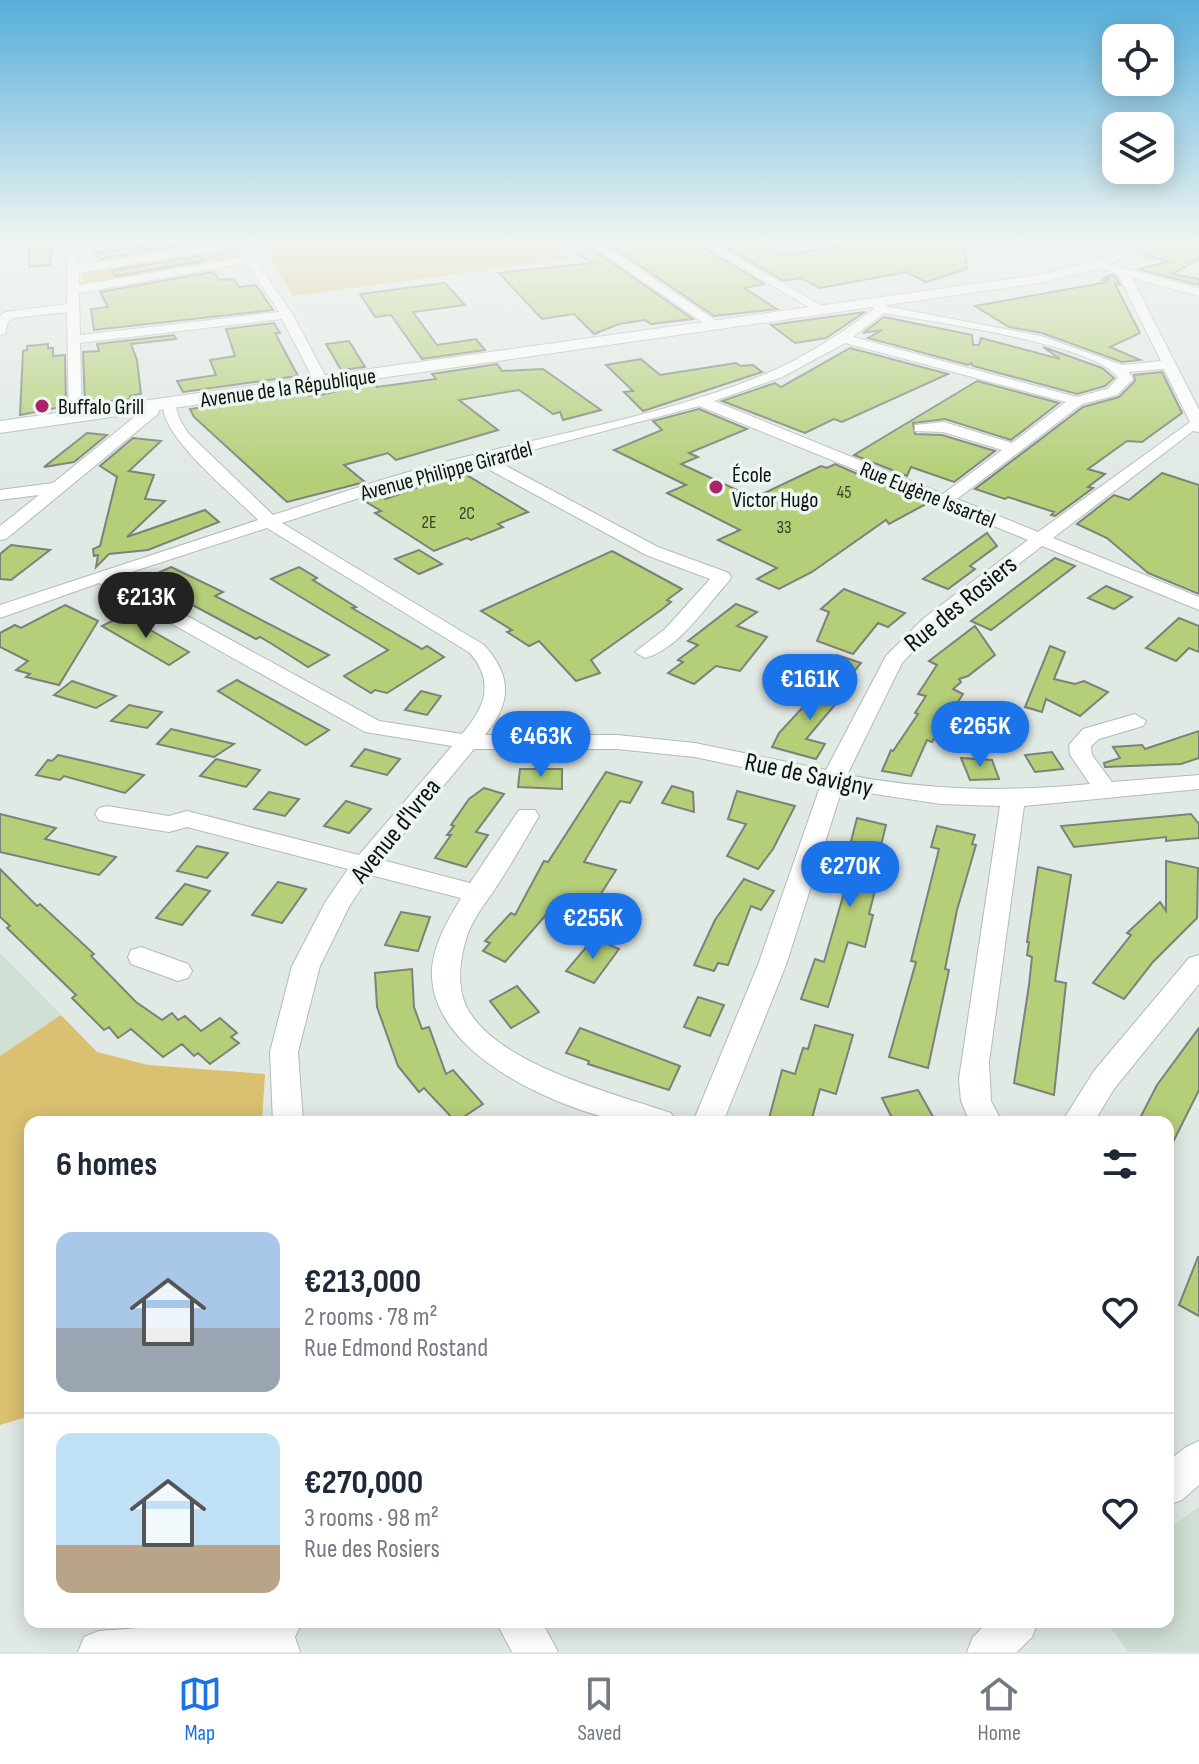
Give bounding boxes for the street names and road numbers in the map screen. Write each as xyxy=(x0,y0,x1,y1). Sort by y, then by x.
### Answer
street label: Avenue de la République xyxy=(198,363,378,414)
street label: Avenue Philippe Girardel xyxy=(356,436,535,508)
street label: Rue Eugène Issartel xyxy=(856,456,999,535)
street label: Rue des Rosiers xyxy=(898,549,1023,659)
street label: Rue de Savigny xyxy=(742,747,876,804)
street label: Avenue d'Ivrea xyxy=(344,772,448,890)

